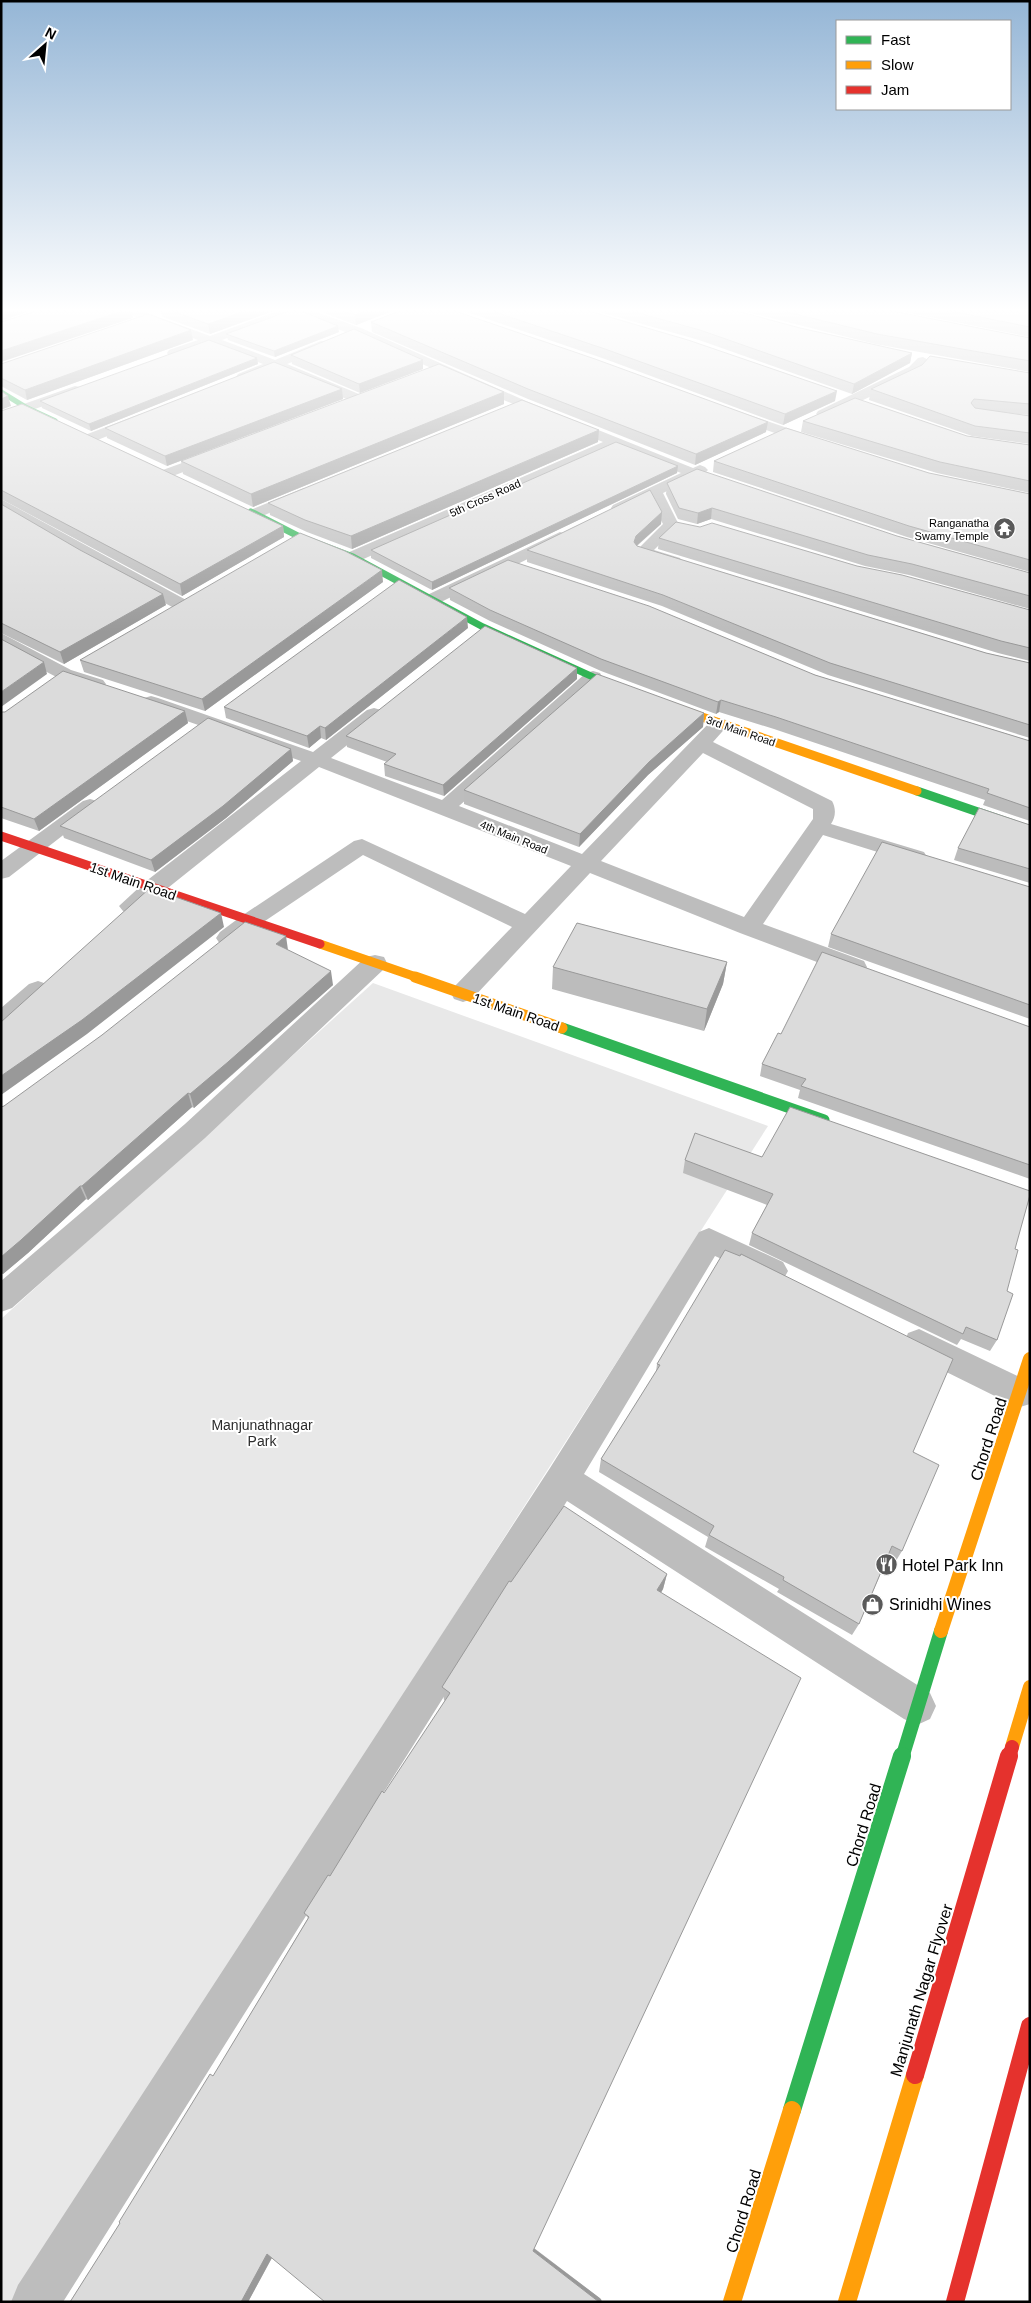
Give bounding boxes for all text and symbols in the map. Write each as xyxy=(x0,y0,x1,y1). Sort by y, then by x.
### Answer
north arrow xyxy=(20,20,70,70)
legend xyxy=(836,20,1011,110)
text: N xyxy=(43,24,59,43)
text: Fast xyxy=(881,31,911,48)
text: Slow xyxy=(881,56,914,73)
text: Jam xyxy=(881,81,909,98)
street label: 5th Cross Road xyxy=(448,477,522,519)
place label: Ranganatha Swamy Temple xyxy=(915,517,990,542)
temple icon: Ranganatha Swamy Temple xyxy=(993,517,1017,541)
street label: 3rd Main Road xyxy=(705,714,777,748)
street label: 4th Main Road xyxy=(479,818,549,856)
street label: 1st Main Road xyxy=(88,859,178,903)
street label: 1st Main Road xyxy=(471,990,561,1034)
street label: Chord Road xyxy=(967,1395,1010,1483)
park label: Manjunathnagar Park xyxy=(211,1417,313,1449)
restaurant icon: Hotel Park Inn xyxy=(874,1553,898,1577)
place label: Hotel Park Inn xyxy=(902,1557,1003,1574)
shop icon: Srinidhi Wines xyxy=(861,1592,885,1616)
place label: Srinidhi Wines xyxy=(889,1596,991,1613)
street label: Chord Road xyxy=(843,1781,884,1869)
street label: Manjunath Nagar Flyover xyxy=(887,1901,956,2079)
street label: Chord Road xyxy=(723,2167,764,2255)

